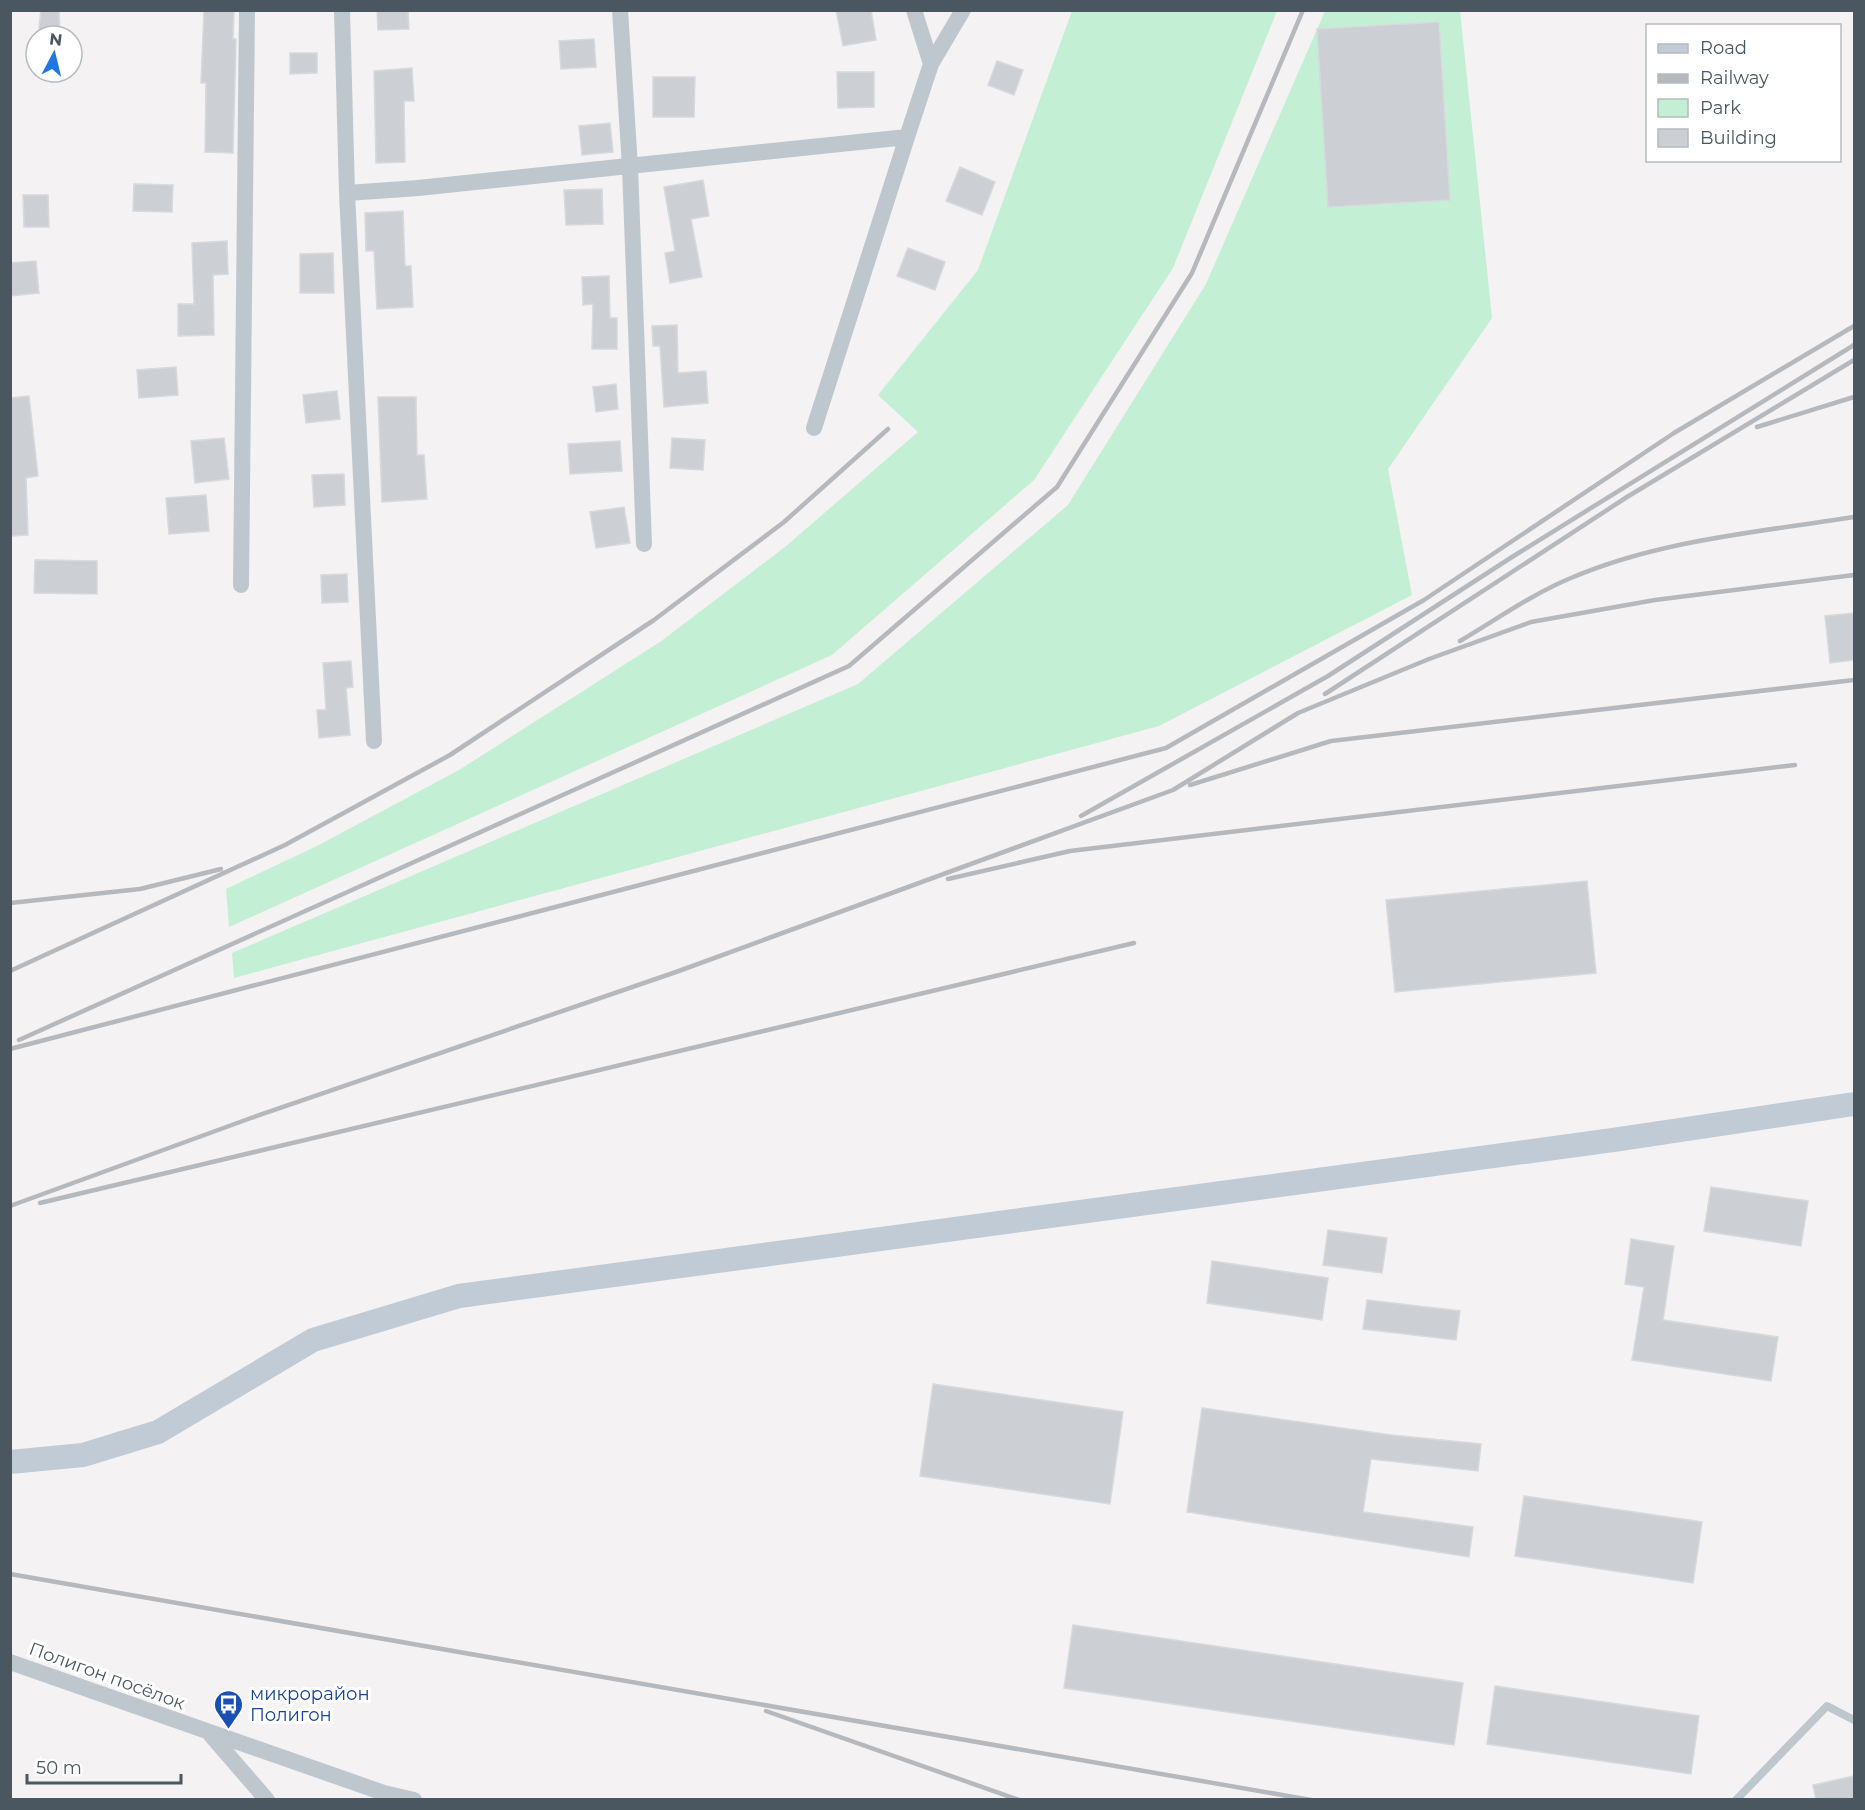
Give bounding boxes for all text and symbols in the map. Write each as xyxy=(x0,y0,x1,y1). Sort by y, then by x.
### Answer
north arrow xyxy=(24,24,84,84)
legend xyxy=(1646,24,1841,162)
text: N xyxy=(48,29,63,50)
text: Road xyxy=(1700,37,1747,59)
text: Railway xyxy=(1700,67,1769,89)
text: Park xyxy=(1700,97,1741,119)
text: Building xyxy=(1700,127,1777,149)
street label: Полигон посёлок xyxy=(26,1638,188,1715)
place label: микрорайон Полигон xyxy=(250,1683,370,1726)
bus stop icon: микрорайон Полигон xyxy=(213,1688,245,1730)
scale bar xyxy=(27,1747,182,1785)
text: 50 m xyxy=(36,1757,82,1779)

